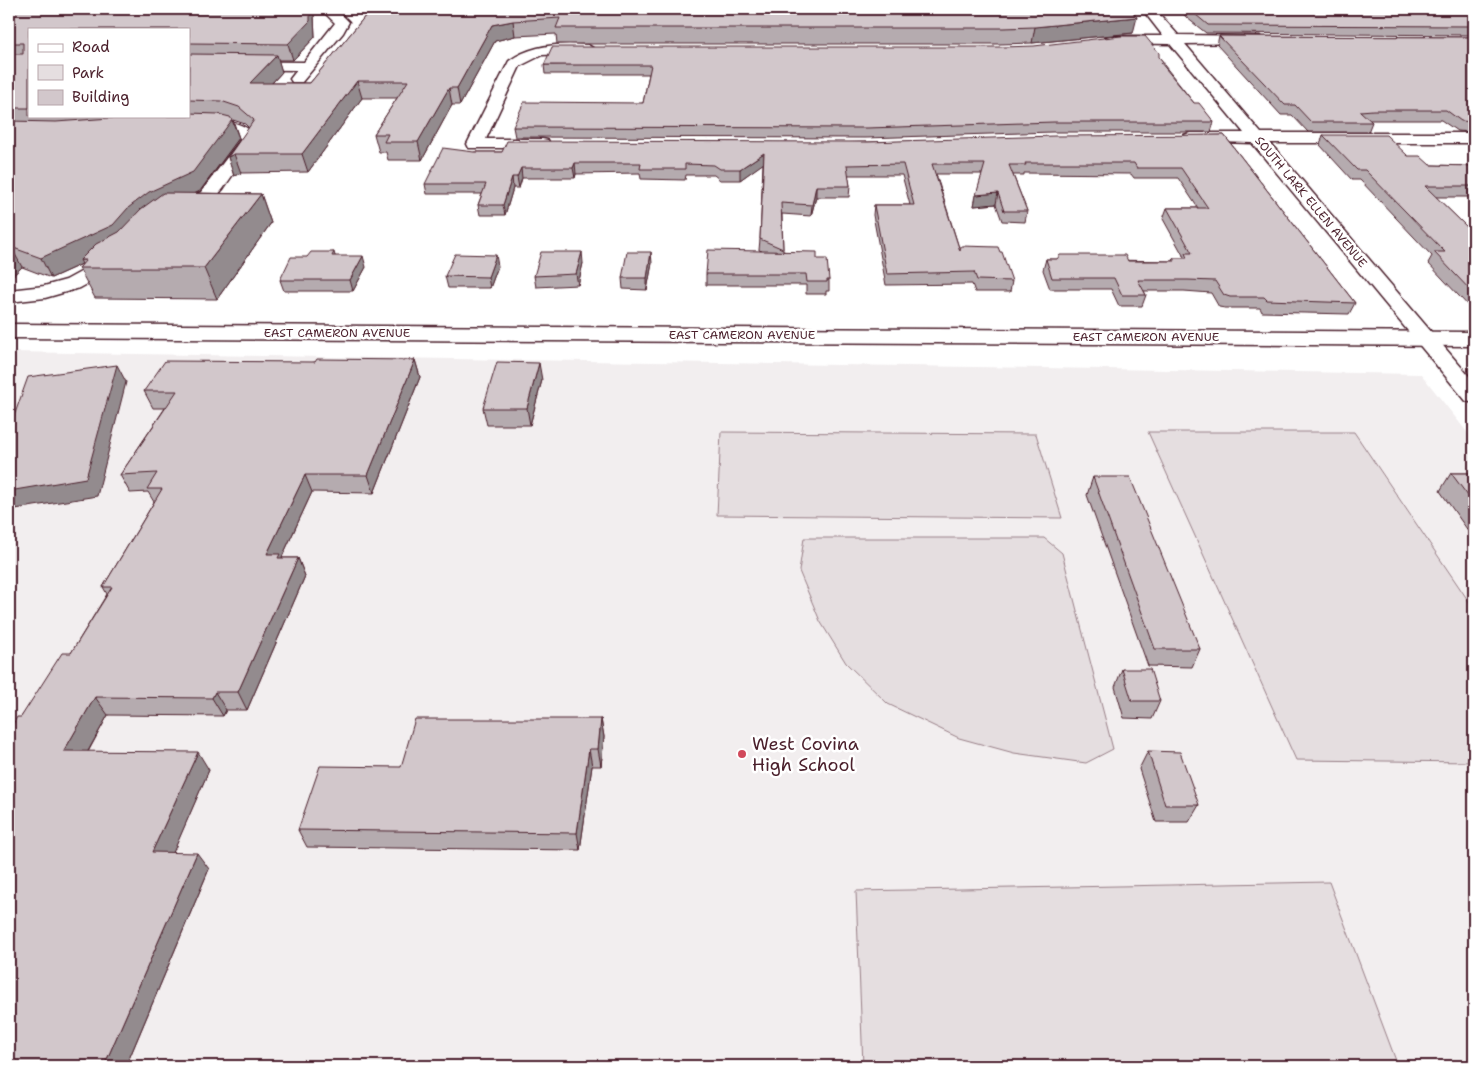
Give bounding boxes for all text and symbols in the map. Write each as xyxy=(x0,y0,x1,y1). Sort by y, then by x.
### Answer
legend xyxy=(28,28,190,118)
text: Road xyxy=(72,37,110,57)
text: Park xyxy=(72,63,104,83)
text: Building xyxy=(72,87,129,107)
street label: SOUTH LARK ELLEN AVENUE xyxy=(1251,133,1371,271)
street label: EAST CAMERON AVENUE xyxy=(264,325,410,341)
street label: EAST CAMERON AVENUE xyxy=(669,327,815,343)
street label: EAST CAMERON AVENUE xyxy=(1073,329,1219,345)
place label: West Covina High School xyxy=(752,732,859,777)
marker: West Covina High School xyxy=(736,748,748,760)

